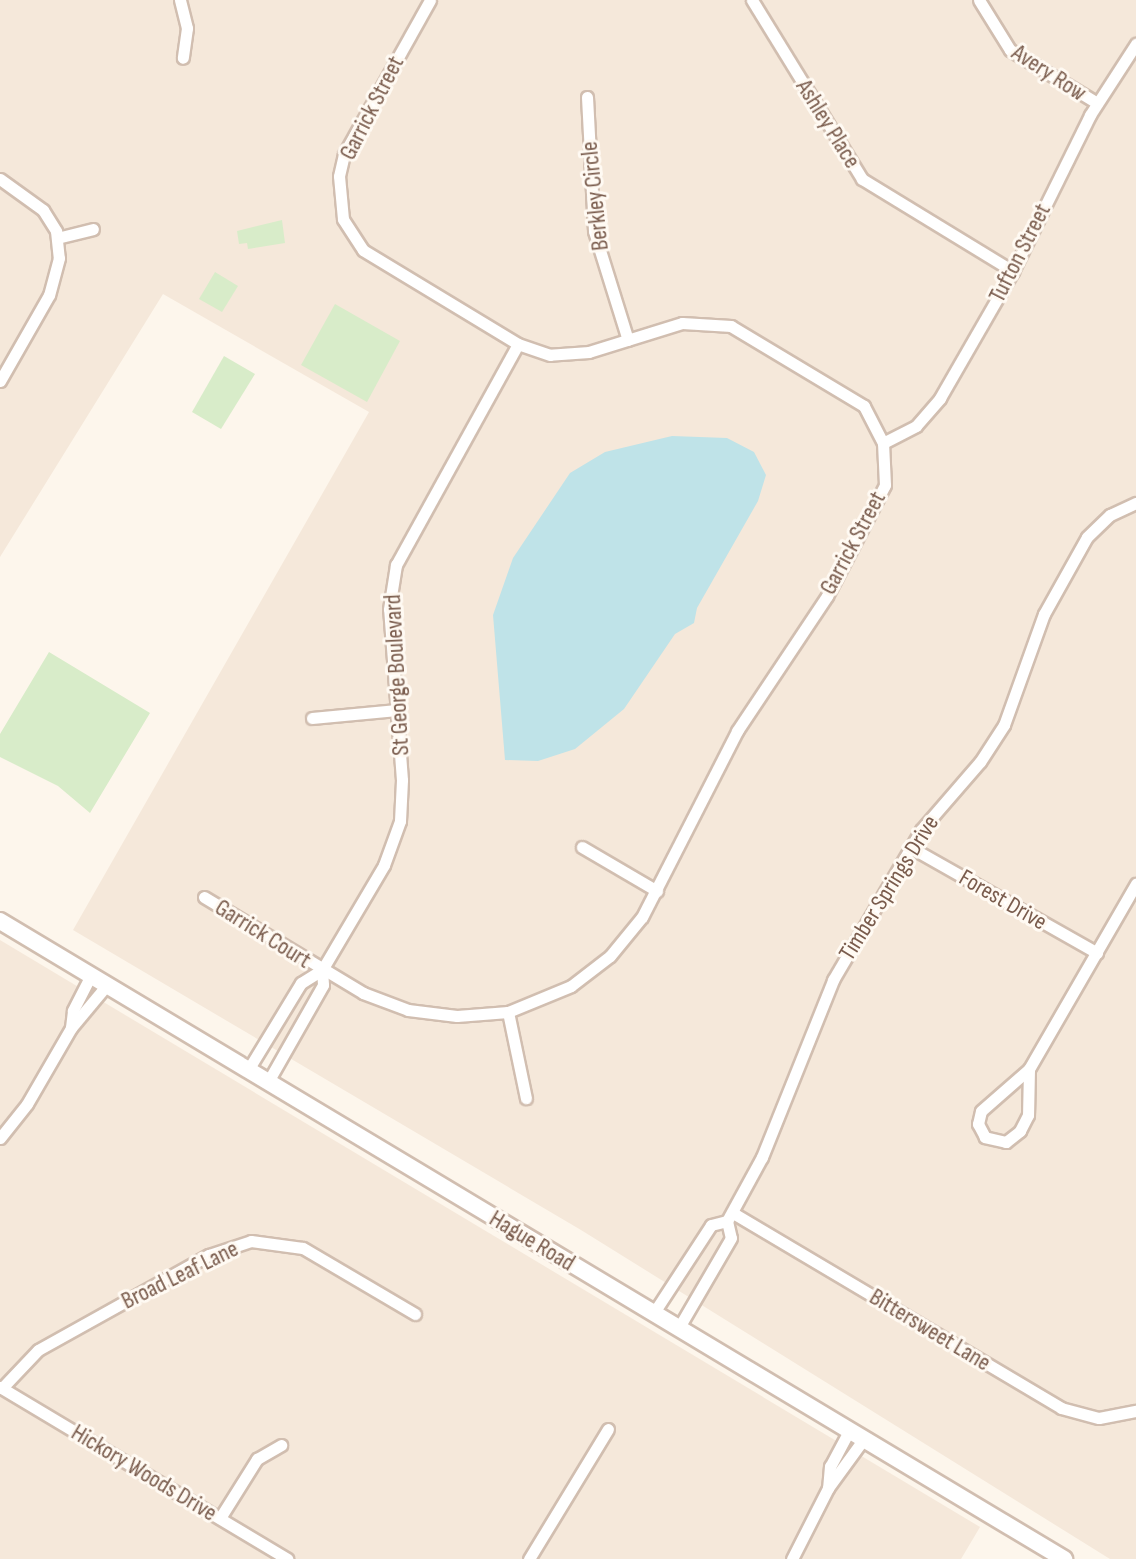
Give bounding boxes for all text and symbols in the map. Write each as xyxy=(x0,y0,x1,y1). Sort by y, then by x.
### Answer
street label: Avery Row xyxy=(1006,38,1092,108)
street label: Garrick Street xyxy=(334,51,410,165)
street label: Ashley Place xyxy=(789,74,867,174)
street label: Berkley Circle xyxy=(575,140,615,252)
street label: Tufton Street xyxy=(983,199,1057,307)
street label: Garrick Street xyxy=(814,487,892,599)
street label: St George Boulevard xyxy=(378,594,416,756)
street label: Timber Springs Drive xyxy=(833,810,945,966)
street label: Forest Drive xyxy=(954,863,1052,937)
street label: Garrick Court xyxy=(210,893,316,975)
street label: Hague Road xyxy=(484,1204,580,1278)
street label: Broad Leaf Lane xyxy=(117,1234,243,1316)
street label: Bittersweet Lane xyxy=(864,1283,996,1377)
street label: Hickory Woods Drive xyxy=(66,1418,222,1528)

